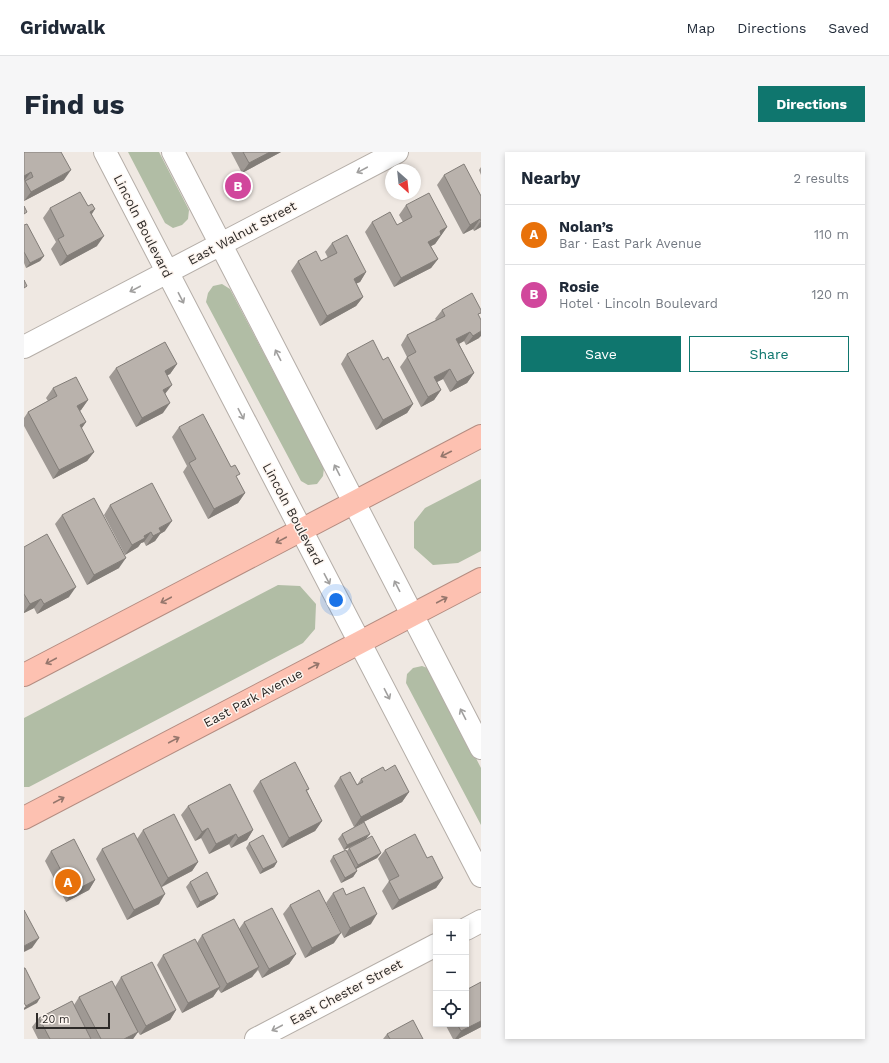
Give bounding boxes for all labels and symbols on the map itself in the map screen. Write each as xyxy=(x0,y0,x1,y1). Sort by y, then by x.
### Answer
north arrow xyxy=(385,164,421,200)
one-way arrow xyxy=(356,167,368,174)
pin: B xyxy=(225,171,251,201)
street label: Lincoln Boulevard xyxy=(111,172,175,280)
street label: East Walnut Street xyxy=(185,198,299,268)
one-way arrow xyxy=(130,285,142,293)
one-way arrow xyxy=(177,292,185,304)
one-way arrow xyxy=(273,349,281,361)
one-way arrow xyxy=(237,408,245,420)
one-way arrow xyxy=(441,451,453,459)
street label: Lincoln Boulevard xyxy=(260,460,326,568)
one-way arrow xyxy=(333,464,341,476)
one-way arrow xyxy=(275,537,287,544)
one-way arrow xyxy=(324,572,331,584)
one-way arrow xyxy=(393,580,400,592)
your location xyxy=(326,590,346,610)
one-way arrow xyxy=(435,596,447,603)
one-way arrow xyxy=(160,597,172,605)
one-way arrow xyxy=(45,657,57,665)
one-way arrow xyxy=(308,662,320,670)
street label: East Park Avenue xyxy=(201,666,305,730)
one-way arrow xyxy=(384,688,391,700)
one-way arrow xyxy=(459,708,466,720)
one-way arrow xyxy=(168,735,180,743)
one-way arrow xyxy=(52,795,64,803)
pin: A xyxy=(55,867,81,897)
street label: East Chester Street xyxy=(287,956,405,1028)
scale bar xyxy=(36,1011,110,1030)
one-way arrow xyxy=(272,1024,284,1032)

